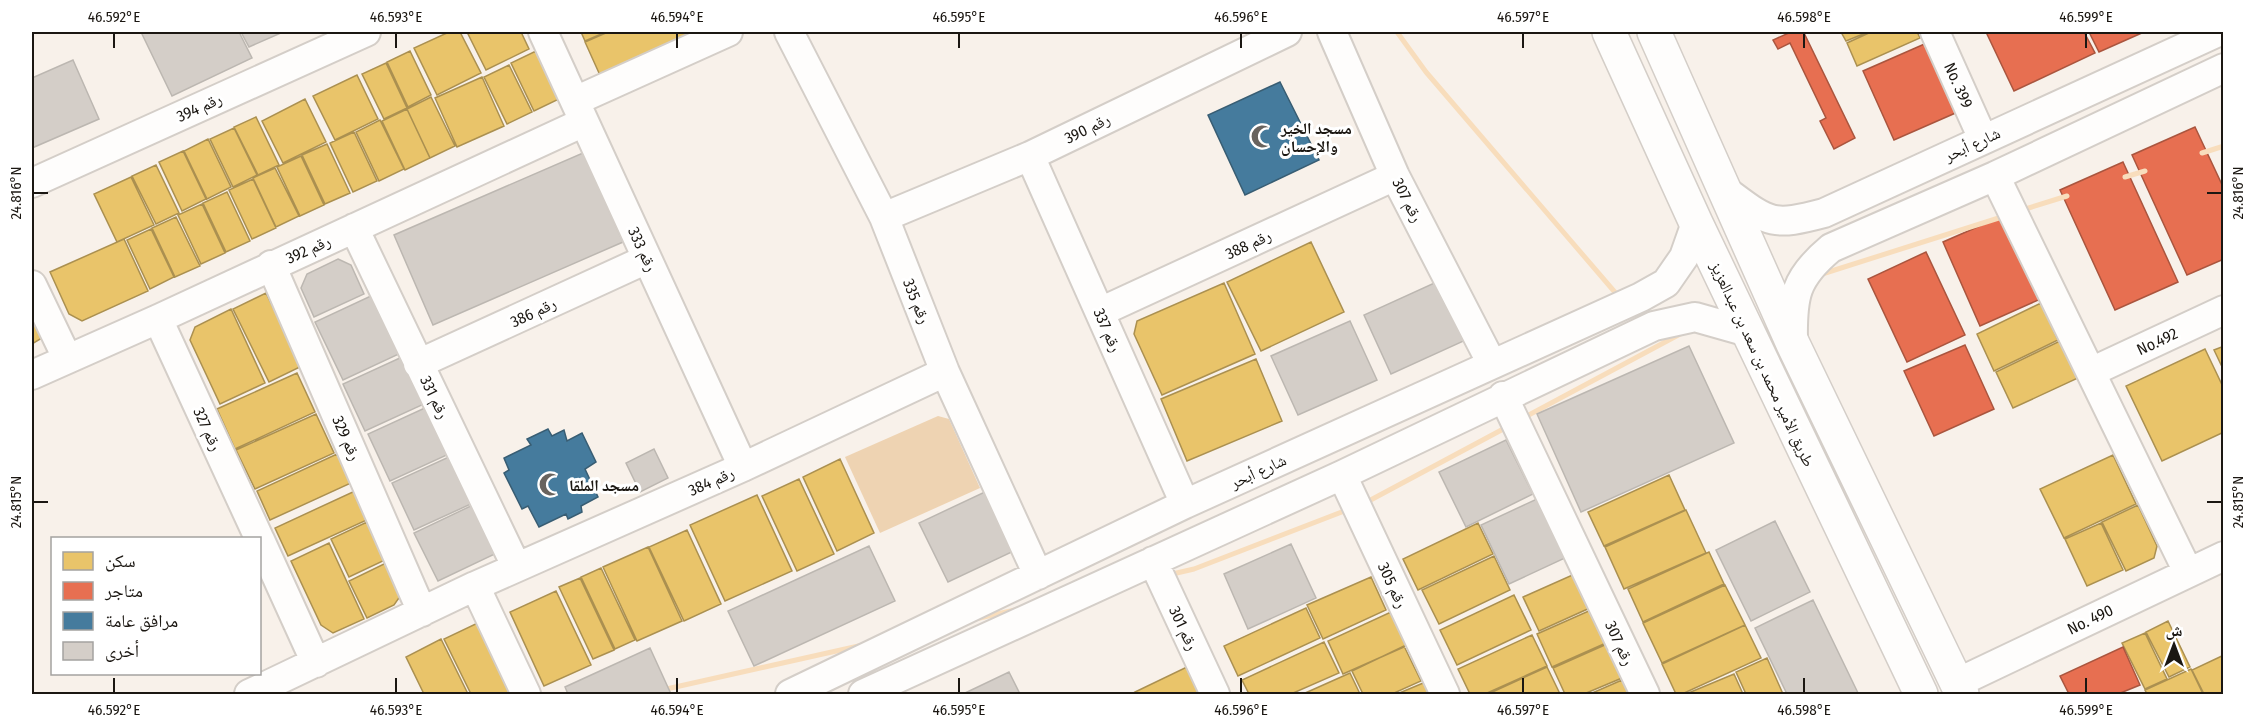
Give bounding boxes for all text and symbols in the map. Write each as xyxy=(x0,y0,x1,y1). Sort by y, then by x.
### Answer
text: 46.592°E xyxy=(88,8,140,26)
text: 46.593°E xyxy=(370,8,422,26)
text: 46.594°E xyxy=(650,8,704,26)
text: 46.595°E xyxy=(933,8,985,26)
text: 46.596°E xyxy=(1214,8,1268,26)
text: 46.597°E xyxy=(1497,8,1549,26)
text: 46.598°E xyxy=(1777,8,1831,26)
text: 46.599°E xyxy=(2059,8,2113,26)
street label: No. 399 xyxy=(1940,60,1977,111)
street label: رقم 394 xyxy=(174,89,225,127)
street label: رقم 390 xyxy=(1061,109,1114,148)
place label: مسجد الخير والإحسان xyxy=(1280,119,1352,156)
street label: شارع أبحر xyxy=(1940,123,2004,167)
mosque icon: مسجد الخير والإحسان xyxy=(1250,124,1276,150)
text: 24.816°N xyxy=(7,166,25,220)
text: 24.816°N xyxy=(2229,166,2247,220)
street label: رقم 307 xyxy=(1388,175,1427,226)
street label: رقم 333 xyxy=(623,224,661,275)
street label: رقم 388 xyxy=(1222,226,1275,264)
street label: رقم 392 xyxy=(283,231,334,269)
street label: طريق الأمير محمد بن سعد بن عبدالعزيز xyxy=(1705,258,1818,470)
street label: رقم 335 xyxy=(898,276,934,327)
street label: رقم 386 xyxy=(507,294,560,332)
street label: رقم 337 xyxy=(1089,305,1126,355)
street label: No.492 xyxy=(2134,324,2181,359)
street label: رقم 331 xyxy=(415,373,453,422)
street label: رقم 327 xyxy=(188,405,226,454)
street label: رقم 329 xyxy=(327,413,365,464)
street label: شارع أبحر xyxy=(1226,450,1290,494)
street label: رقم 384 xyxy=(685,463,737,501)
mosque icon: مسجد الملقا xyxy=(538,472,564,498)
text: 24.815°N xyxy=(7,476,25,528)
place label: مسجد الملقا xyxy=(569,476,639,495)
text: 24.815°N xyxy=(2229,476,2247,528)
legend xyxy=(51,537,261,675)
text: سكن xyxy=(105,550,136,572)
street label: رقم 305 xyxy=(1373,559,1411,611)
text: متاجر xyxy=(104,580,143,602)
street label: No. 490 xyxy=(2064,600,2116,639)
street label: رقم 301 xyxy=(1164,603,1202,654)
text: مرافق عامة xyxy=(105,610,178,632)
north arrow xyxy=(2144,615,2204,675)
street label: رقم 307 xyxy=(1600,618,1638,669)
text: ش xyxy=(2166,621,2183,640)
text: أخرى xyxy=(105,640,139,662)
text: 46.592°E xyxy=(88,701,140,719)
text: 46.593°E xyxy=(370,701,422,719)
text: 46.594°E xyxy=(650,701,704,719)
text: 46.595°E xyxy=(933,701,985,719)
text: 46.596°E xyxy=(1214,701,1268,719)
text: 46.597°E xyxy=(1497,701,1549,719)
text: 46.598°E xyxy=(1777,701,1831,719)
text: 46.599°E xyxy=(2059,701,2113,719)

